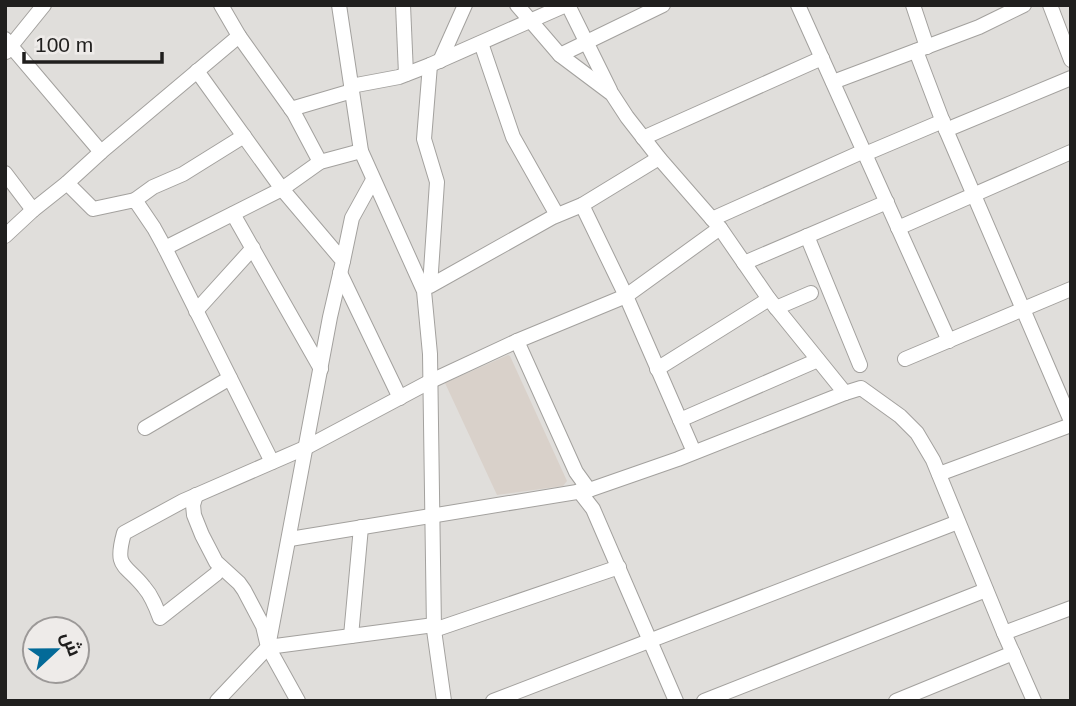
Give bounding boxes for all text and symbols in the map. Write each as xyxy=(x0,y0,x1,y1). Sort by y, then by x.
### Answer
scale bar xyxy=(24,21,163,65)
text: 100 m xyxy=(35,33,93,56)
north arrow xyxy=(21,615,91,685)
text: ش xyxy=(56,629,86,659)

